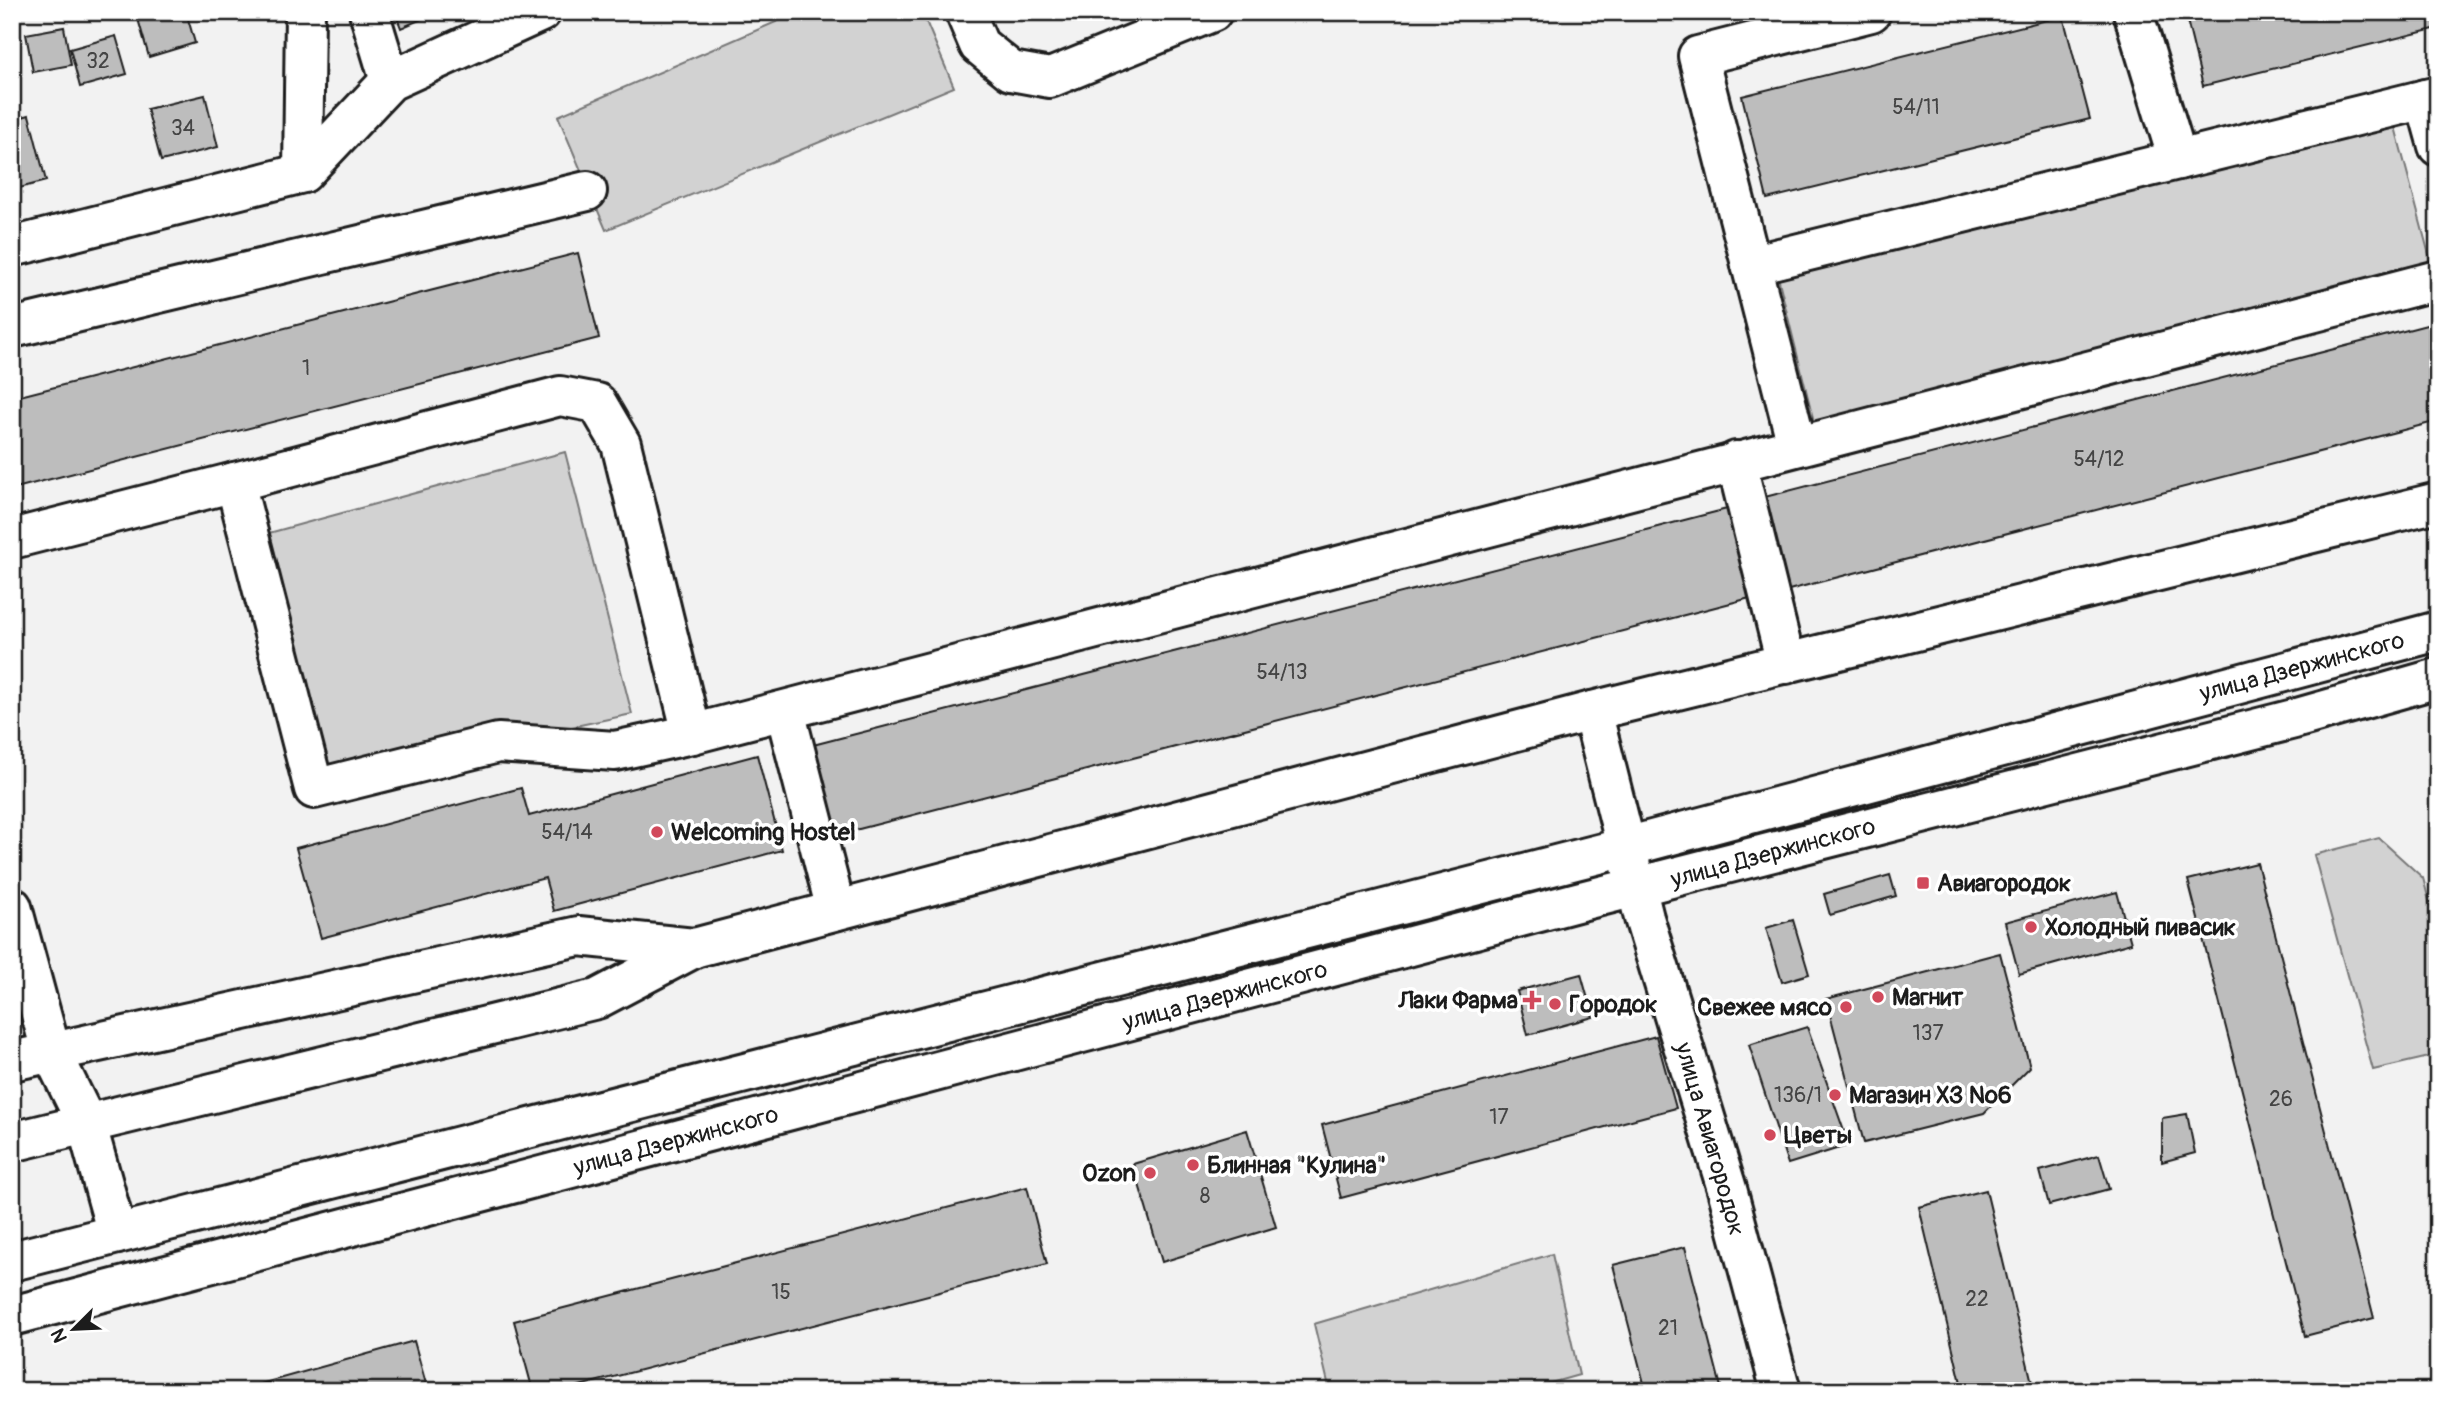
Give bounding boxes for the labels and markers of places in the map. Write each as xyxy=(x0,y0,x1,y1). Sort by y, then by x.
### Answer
place label: Welcoming Hostel xyxy=(671,818,856,847)
marker: Welcoming Hostel xyxy=(649,824,665,840)
place label: Авиагородок xyxy=(1937,869,2071,898)
marker: Авиагородок xyxy=(1915,875,1931,891)
place label: Холодный пивасик xyxy=(2045,913,2236,942)
marker: Холодный пивасик xyxy=(2023,919,2039,935)
place label: Магнит xyxy=(1892,983,1964,1012)
place label: Лаки Фарма xyxy=(1398,986,1518,1015)
marker: Магнит xyxy=(1870,989,1886,1005)
place label: Городок xyxy=(1569,990,1657,1019)
marker: Лаки Фарма xyxy=(1524,992,1540,1008)
place label: Свежее мясо xyxy=(1697,993,1832,1022)
marker: Городок xyxy=(1547,996,1563,1012)
marker: Свежее мясо xyxy=(1838,999,1854,1015)
place label: Магазин ХЗ №6 xyxy=(1849,1081,2012,1110)
marker: Магазин ХЗ №6 xyxy=(1827,1087,1843,1103)
place label: Цветы xyxy=(1784,1121,1852,1150)
marker: Цветы xyxy=(1762,1127,1778,1143)
place label: Блинная "Кулина" xyxy=(1207,1151,1386,1180)
marker: Блинная "Кулина" xyxy=(1185,1157,1201,1173)
place label: Ozon xyxy=(1082,1159,1136,1188)
marker: Ozon xyxy=(1142,1165,1158,1181)

